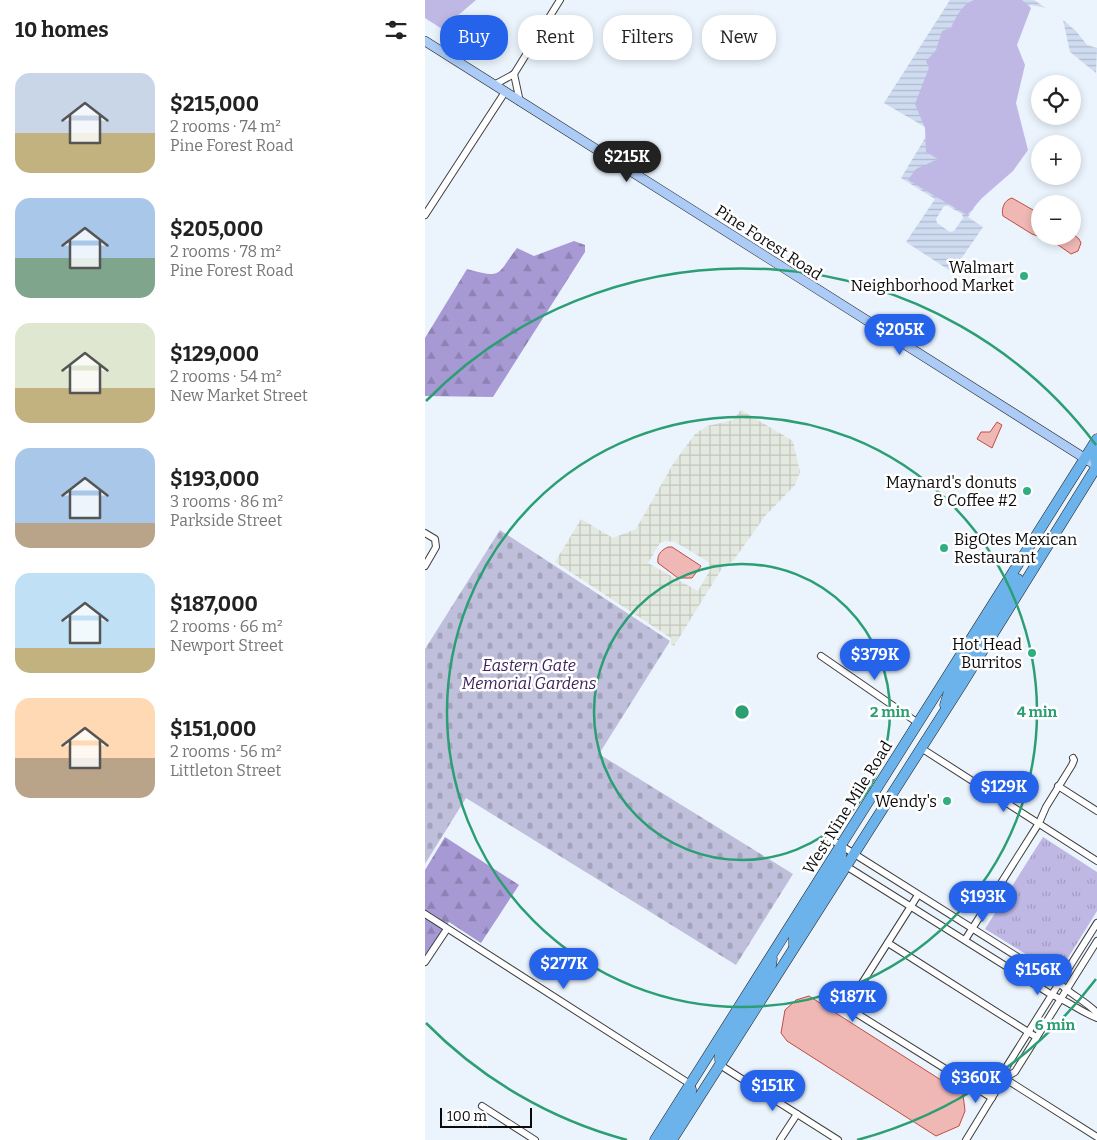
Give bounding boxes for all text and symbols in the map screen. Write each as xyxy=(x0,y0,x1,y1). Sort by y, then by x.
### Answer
chip: Buy xyxy=(440,15,508,60)
chip: Rent xyxy=(518,15,593,60)
chip: Filters xyxy=(603,15,692,60)
chip: New xyxy=(702,15,776,60)
icon: filters xyxy=(382,16,410,44)
text: 10 homes xyxy=(15,17,109,43)
map controls xyxy=(1031,75,1081,245)
button: locate xyxy=(1031,75,1081,125)
text: $215,000 xyxy=(170,91,259,117)
icon: home xyxy=(55,93,115,153)
text: 2 rooms · 74 m² xyxy=(170,117,281,136)
button: + xyxy=(1031,135,1081,185)
text: Pine Forest Road xyxy=(170,136,293,155)
pin: $215K xyxy=(592,140,662,183)
text: $215K xyxy=(604,147,650,166)
button: − xyxy=(1031,195,1081,245)
street label: Pine Forest Road xyxy=(712,201,826,284)
text: $205,000 xyxy=(170,216,263,242)
icon: home xyxy=(55,218,115,278)
text: 2 rooms · 78 m² xyxy=(170,242,281,261)
place label: Walmart Neighborhood Market xyxy=(851,258,1014,295)
text: Pine Forest Road xyxy=(170,261,293,280)
marker: Walmart Neighborhood Market xyxy=(1018,270,1030,282)
pin: $205K xyxy=(865,314,935,356)
text: $205K xyxy=(875,320,925,339)
text: $129,000 xyxy=(170,341,259,367)
icon: home xyxy=(55,343,115,403)
text: 2 rooms · 54 m² xyxy=(170,367,282,386)
text: New Market Street xyxy=(170,386,308,405)
text: $193,000 xyxy=(170,466,259,492)
icon: home xyxy=(55,468,115,528)
place label: Maynard's donuts & Coffee #2 xyxy=(886,473,1017,510)
marker: Maynard's donuts & Coffee #2 xyxy=(1021,485,1033,497)
text: 3 rooms · 86 m² xyxy=(170,492,283,511)
text: Parkside Street xyxy=(170,511,282,530)
place label: BigOtes Mexican Restaurant xyxy=(954,530,1077,567)
marker: BigOtes Mexican Restaurant xyxy=(938,542,950,554)
text: $187,000 xyxy=(170,591,258,617)
icon: home xyxy=(55,593,115,653)
text: 2 rooms · 66 m² xyxy=(170,617,283,636)
place label: Hot Head Burritos xyxy=(952,635,1023,672)
text: Newport Street xyxy=(170,636,284,655)
pin: $379K xyxy=(840,638,910,681)
text: $379K xyxy=(851,645,899,664)
marker: Hot Head Burritos xyxy=(1026,647,1038,659)
park label: Eastern Gate Memorial Gardens xyxy=(462,656,597,693)
centre of rings xyxy=(733,703,751,721)
text: 2 min xyxy=(870,703,910,721)
text: 4 min xyxy=(1017,703,1058,721)
text: $151,000 xyxy=(170,716,256,742)
icon: home xyxy=(55,718,115,778)
street label: West Nine Mile Road xyxy=(799,737,896,877)
text: 2 rooms · 56 m² xyxy=(170,742,282,761)
text: Littleton Street xyxy=(170,761,281,780)
pin: $129K xyxy=(969,770,1039,813)
text: $129K xyxy=(981,777,1027,796)
place label: Wendy's xyxy=(875,792,937,811)
marker: Wendy's xyxy=(941,795,953,807)
pin: $193K xyxy=(948,880,1018,923)
text: $193K xyxy=(960,887,1006,906)
pin: $277K xyxy=(529,948,599,990)
text: $277K xyxy=(540,954,588,973)
pin: $156K xyxy=(1003,954,1073,996)
text: $156K xyxy=(1015,960,1061,979)
pin: $187K xyxy=(818,980,888,1023)
text: $187K xyxy=(830,987,876,1006)
text: 6 min xyxy=(1035,1016,1075,1034)
pin: $360K xyxy=(941,1062,1011,1104)
text: $360K xyxy=(951,1068,1001,1087)
pin: $151K xyxy=(738,1070,808,1112)
text: $151K xyxy=(751,1076,795,1095)
scale bar xyxy=(440,1105,533,1128)
text: 100 m xyxy=(447,1108,487,1125)

